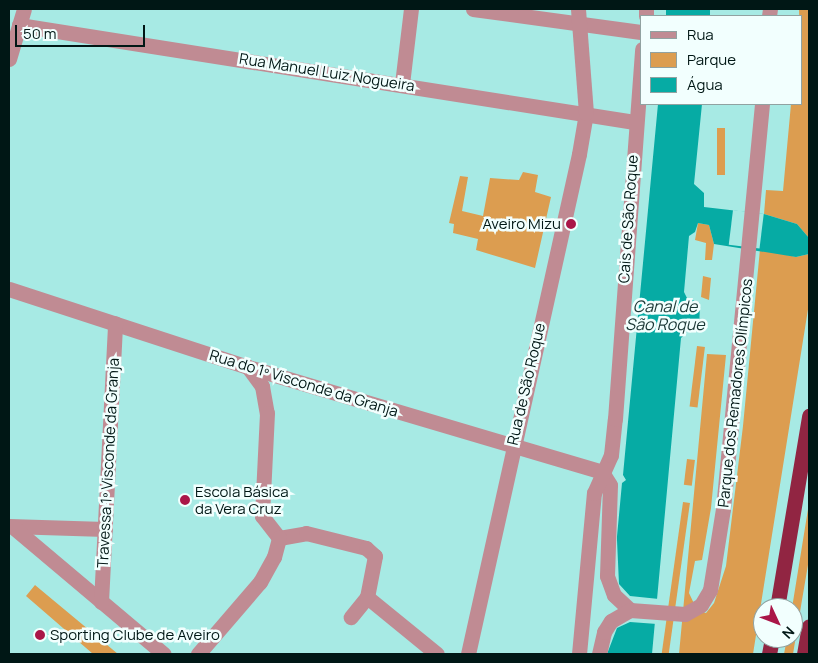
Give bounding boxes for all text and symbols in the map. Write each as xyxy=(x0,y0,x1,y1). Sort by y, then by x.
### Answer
scale bar xyxy=(18,15,148,47)
legend xyxy=(640,15,803,105)
text: 50 m xyxy=(23,23,57,44)
text: Rua xyxy=(687,24,714,45)
street label: Rua Manuel Luiz Nogueira xyxy=(238,49,416,95)
text: Parque xyxy=(687,49,736,70)
text: Água xyxy=(687,74,723,95)
street label: Cais de São Roque xyxy=(615,154,641,284)
place label: Aveiro Mizu xyxy=(482,215,561,233)
marker: Aveiro Mizu xyxy=(565,218,577,230)
street label: Parque dos Remadores Olímpicos xyxy=(714,278,756,508)
water label: Canal de São Roque xyxy=(625,296,705,334)
street label: Rua de São Roque xyxy=(503,321,549,447)
street label: Rua do 1º Visconde da Granja xyxy=(208,346,400,420)
street label: Travessa 1º Visconde da Granja xyxy=(94,357,122,569)
place label: Escola Básica da Vera Cruz xyxy=(195,482,289,517)
marker: Escola Básica da Vera Cruz xyxy=(179,494,191,506)
north arrow xyxy=(753,598,803,648)
text: N xyxy=(778,623,799,643)
place label: Sporting Clube de Aveiro xyxy=(50,626,220,644)
marker: Sporting Clube de Aveiro xyxy=(34,629,46,641)

